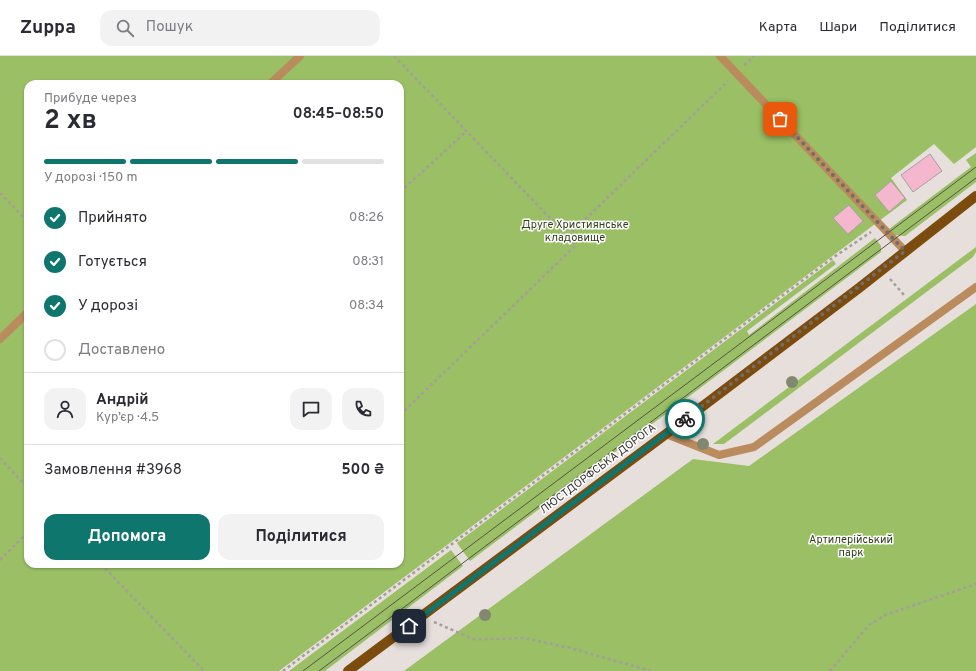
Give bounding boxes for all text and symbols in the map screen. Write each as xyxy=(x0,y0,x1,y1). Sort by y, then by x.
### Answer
search box xyxy=(100,10,380,46)
text: Zuppa xyxy=(20,16,76,40)
icon: search xyxy=(114,17,136,39)
text: Пошук xyxy=(146,18,193,37)
text: Карта xyxy=(759,19,797,36)
text: Шари xyxy=(819,19,857,36)
text: Поділитися xyxy=(879,19,956,36)
text: Прибуде через xyxy=(44,91,137,107)
pin xyxy=(763,102,797,136)
text: 2 хв xyxy=(44,105,97,138)
text: 08:45–08:50 xyxy=(293,105,384,124)
icon: bag xyxy=(769,108,791,130)
text: У дорозі · 150 m xyxy=(44,170,137,186)
icon: check xyxy=(44,207,66,229)
text: Прийнято xyxy=(78,209,147,228)
text: 08:26 xyxy=(349,210,384,226)
park label: Друге Християнське кладовище xyxy=(521,218,629,245)
icon: check xyxy=(44,251,66,273)
text: Готується xyxy=(78,253,147,272)
text: 08:31 xyxy=(352,254,384,270)
icon: check xyxy=(44,295,66,317)
text: У дорозі xyxy=(78,297,138,316)
text: 08:34 xyxy=(349,298,384,314)
text: Доставлено xyxy=(78,341,165,360)
button: person xyxy=(44,388,86,430)
button: chat xyxy=(290,388,332,430)
button: phone xyxy=(342,388,384,430)
text: Андрій xyxy=(96,391,149,410)
courier xyxy=(665,399,705,439)
icon: bike xyxy=(674,408,696,430)
text: Кур’єр · 4.5 xyxy=(96,410,159,426)
street label: ЛЮСТДОРФСЬКА ДОРОГА xyxy=(537,421,659,517)
text: Замовлення #3968 xyxy=(44,461,182,480)
text: 500 ₴ xyxy=(341,461,384,480)
button: Допомога xyxy=(44,514,210,560)
button: Поділитися xyxy=(218,514,384,560)
park label: Артилерійський парк xyxy=(809,533,893,560)
pin xyxy=(392,609,426,643)
icon: home xyxy=(398,615,420,637)

